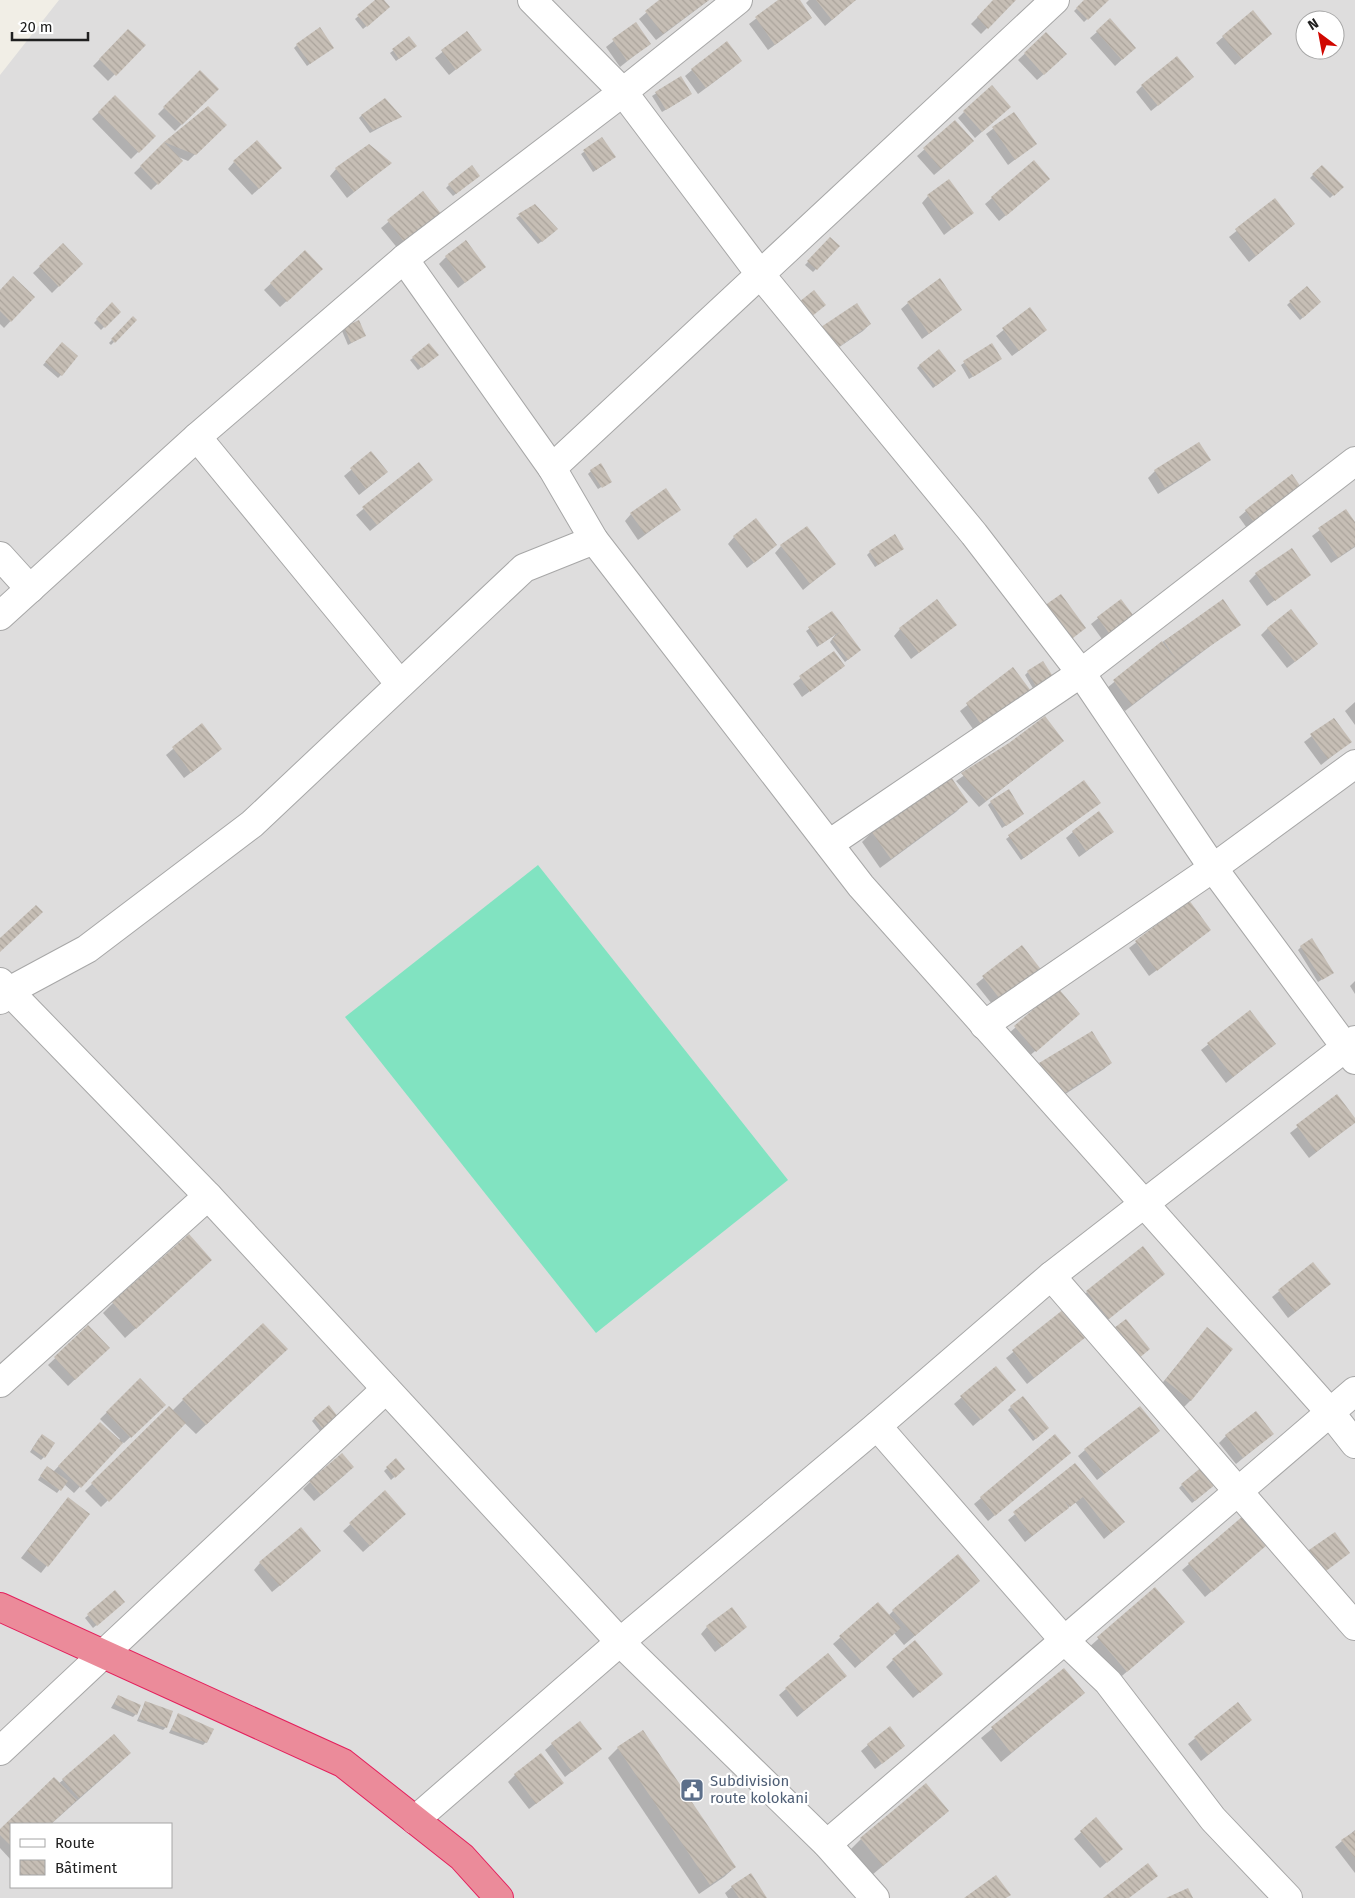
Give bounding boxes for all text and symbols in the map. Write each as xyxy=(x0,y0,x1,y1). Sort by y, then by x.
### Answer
scale bar xyxy=(12,10,89,42)
north arrow xyxy=(1295,10,1345,60)
text: N xyxy=(1305,15,1322,34)
text: 20 m xyxy=(20,18,53,36)
place label: Subdivision route kolokani xyxy=(710,1772,808,1807)
public building icon: Subdivision route kolokani xyxy=(679,1777,705,1803)
legend xyxy=(10,1823,172,1888)
text: Route xyxy=(55,1834,95,1852)
text: Bâtiment xyxy=(55,1859,118,1877)

